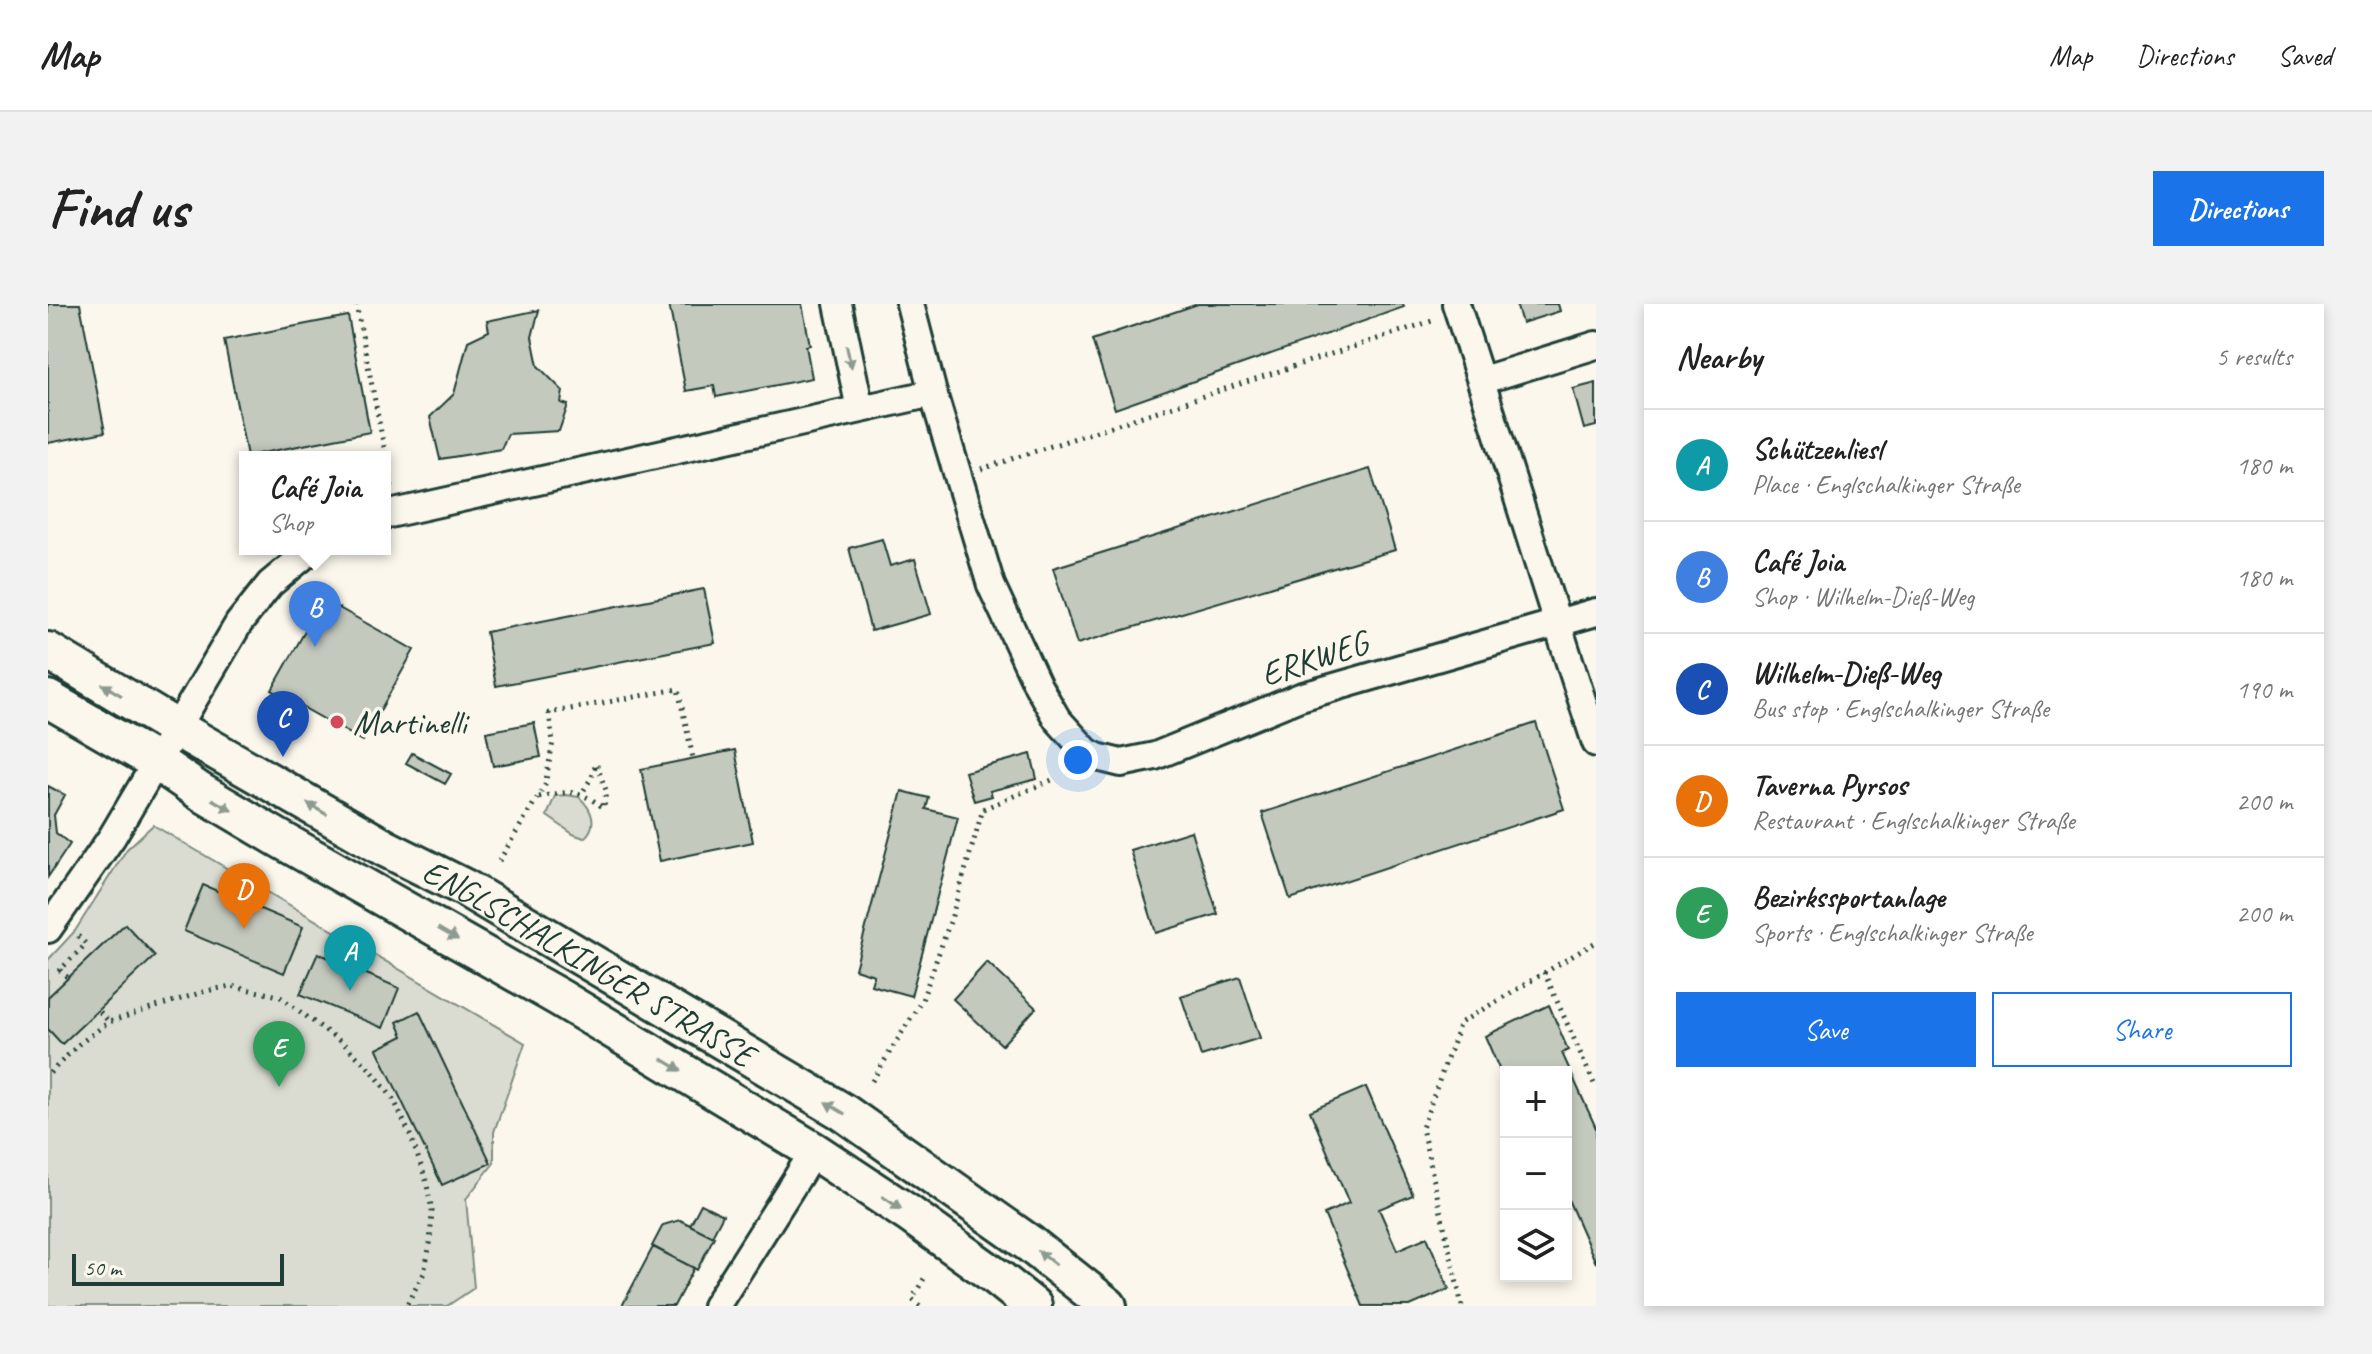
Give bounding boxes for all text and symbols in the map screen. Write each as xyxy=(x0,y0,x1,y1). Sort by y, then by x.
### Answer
text: Map xyxy=(40,32,99,79)
text: Map xyxy=(2049,38,2092,73)
text: Directions xyxy=(2136,38,2234,73)
text: Saved xyxy=(2278,38,2332,73)
button: Directions xyxy=(2153,171,2324,246)
text: Find us xyxy=(48,173,188,244)
text: Nearby xyxy=(1676,335,1762,378)
text: 5 results xyxy=(2216,340,2292,373)
one-way arrow xyxy=(843,344,856,369)
text: Schützenliesl xyxy=(1752,430,1882,468)
text: A xyxy=(1695,449,1709,482)
text: 180 m xyxy=(2236,449,2292,482)
popup xyxy=(239,451,391,555)
text: Café Joia xyxy=(269,468,361,506)
text: Place · Englschalkinger Straße xyxy=(1752,468,2020,501)
text: Shop xyxy=(269,506,313,539)
text: Café Joia xyxy=(1752,542,1844,580)
text: B xyxy=(1695,561,1709,594)
text: 180 m xyxy=(2236,561,2292,594)
text: Shop · Wilhelm-Dieß-Weg xyxy=(1752,580,1974,613)
pin: B xyxy=(289,581,341,647)
street label: ERKWEG xyxy=(1255,620,1376,695)
text: Wilhelm-Dieß-Weg xyxy=(1752,654,1940,692)
text: C xyxy=(1696,673,1708,706)
text: 190 m xyxy=(2236,673,2292,706)
one-way arrow xyxy=(101,683,123,697)
pin: C xyxy=(257,691,309,757)
text: Bus stop · Englschalkinger Straße xyxy=(1752,692,2049,725)
place label: Martinelli xyxy=(353,701,470,744)
marker: Martinelli xyxy=(328,713,346,731)
your location xyxy=(1058,740,1098,780)
text: Taverna Pyrsos xyxy=(1752,766,1907,804)
text: D xyxy=(1694,785,1710,818)
text: 200 m xyxy=(2236,785,2292,818)
one-way arrow xyxy=(211,798,233,812)
one-way arrow xyxy=(306,802,328,816)
text: Restaurant · Englschalkinger Straße xyxy=(1752,804,2075,837)
street label: ENGLSCHALKINGER STRASSE xyxy=(416,849,766,1078)
pin: D xyxy=(218,863,270,929)
text: Bezirkssportanlage xyxy=(1752,878,1945,916)
text: E xyxy=(1695,897,1709,930)
text: 200 m xyxy=(2236,897,2292,930)
text: Sports · Englschalkinger Straße xyxy=(1752,916,2033,949)
pin: A xyxy=(324,925,376,991)
one-way arrow xyxy=(437,927,459,941)
button: Save xyxy=(1676,992,1976,1067)
button: Share xyxy=(1992,992,2292,1067)
pin: E xyxy=(253,1021,305,1087)
one-way arrow xyxy=(661,1058,683,1072)
map controls xyxy=(1500,1066,1572,1282)
button: + xyxy=(1500,1066,1572,1138)
one-way arrow xyxy=(824,1101,846,1115)
button: − xyxy=(1500,1138,1572,1210)
one-way arrow xyxy=(882,1196,903,1211)
button: layers xyxy=(1500,1210,1572,1282)
scale bar xyxy=(72,1250,284,1286)
one-way arrow xyxy=(1037,1250,1057,1266)
text: 50 m xyxy=(84,1254,121,1282)

